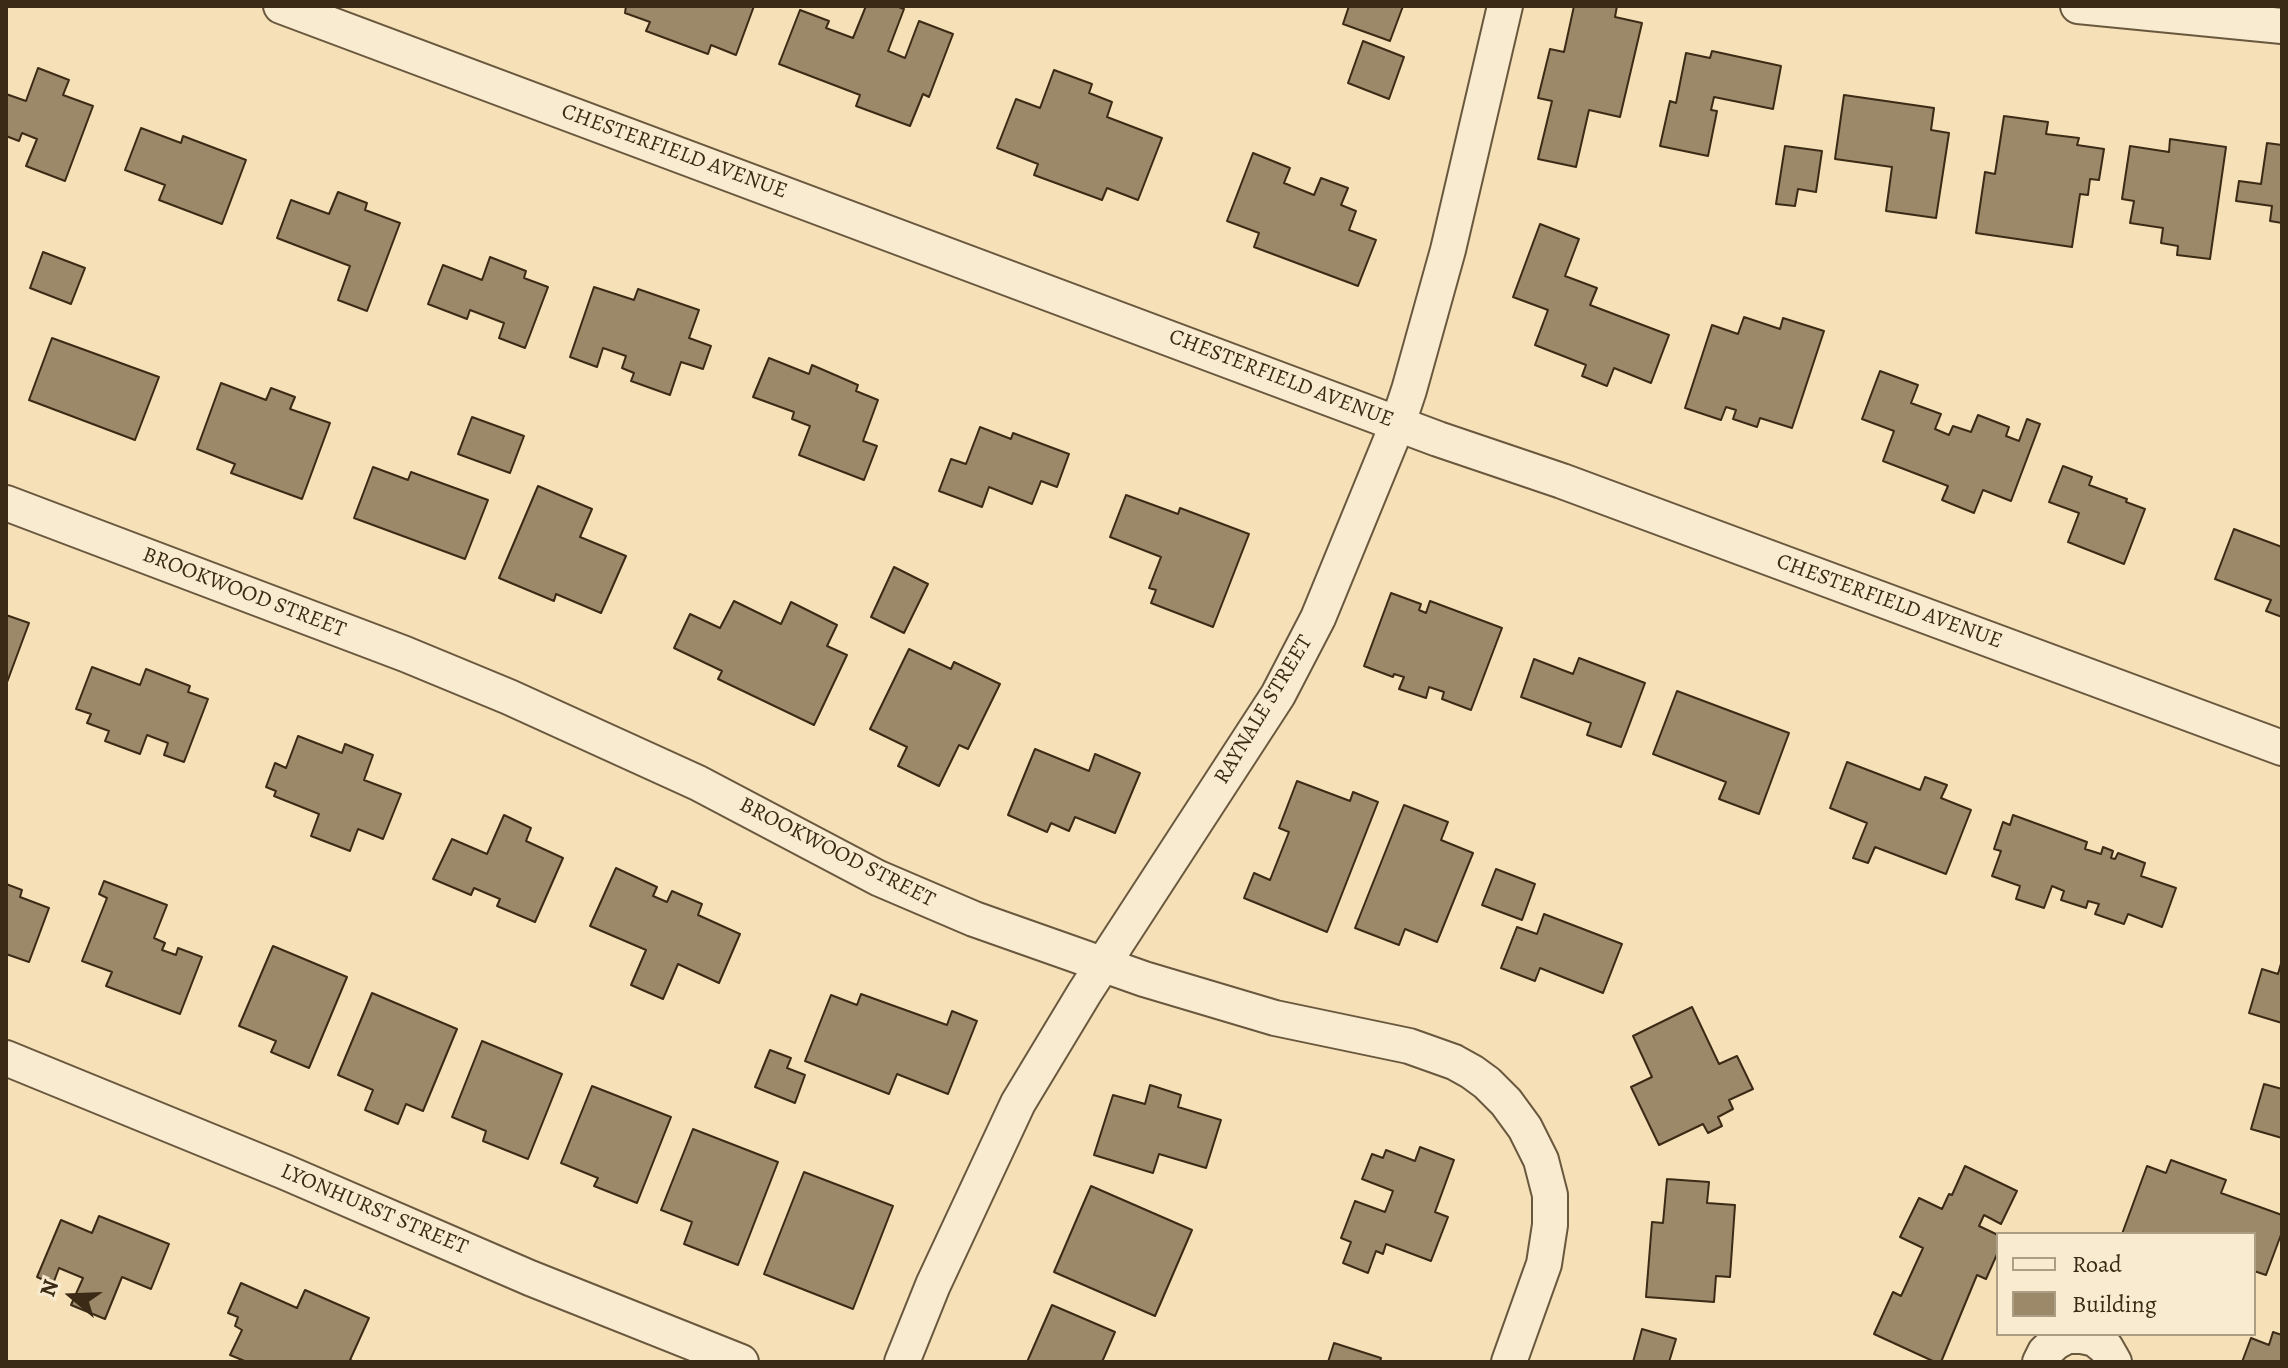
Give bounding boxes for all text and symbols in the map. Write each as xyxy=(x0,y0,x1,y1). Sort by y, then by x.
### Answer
street label: CHESTERFIELD AVENUE xyxy=(557,99,791,205)
street label: CHESTERFIELD AVENUE xyxy=(1165,324,1397,434)
street label: BROOKWOOD STREET xyxy=(139,542,349,644)
street label: CHESTERFIELD AVENUE xyxy=(1772,549,2006,655)
street label: RAYNALE STREET xyxy=(1209,631,1319,789)
street label: BROOKWOOD STREET xyxy=(735,792,939,914)
street label: LYONHURST STREET xyxy=(276,1159,472,1261)
legend xyxy=(1996,1232,2256,1336)
text: Road xyxy=(2072,1248,2122,1280)
north arrow xyxy=(32,1256,112,1336)
text: N xyxy=(33,1276,66,1301)
text: Building xyxy=(2072,1288,2157,1320)

